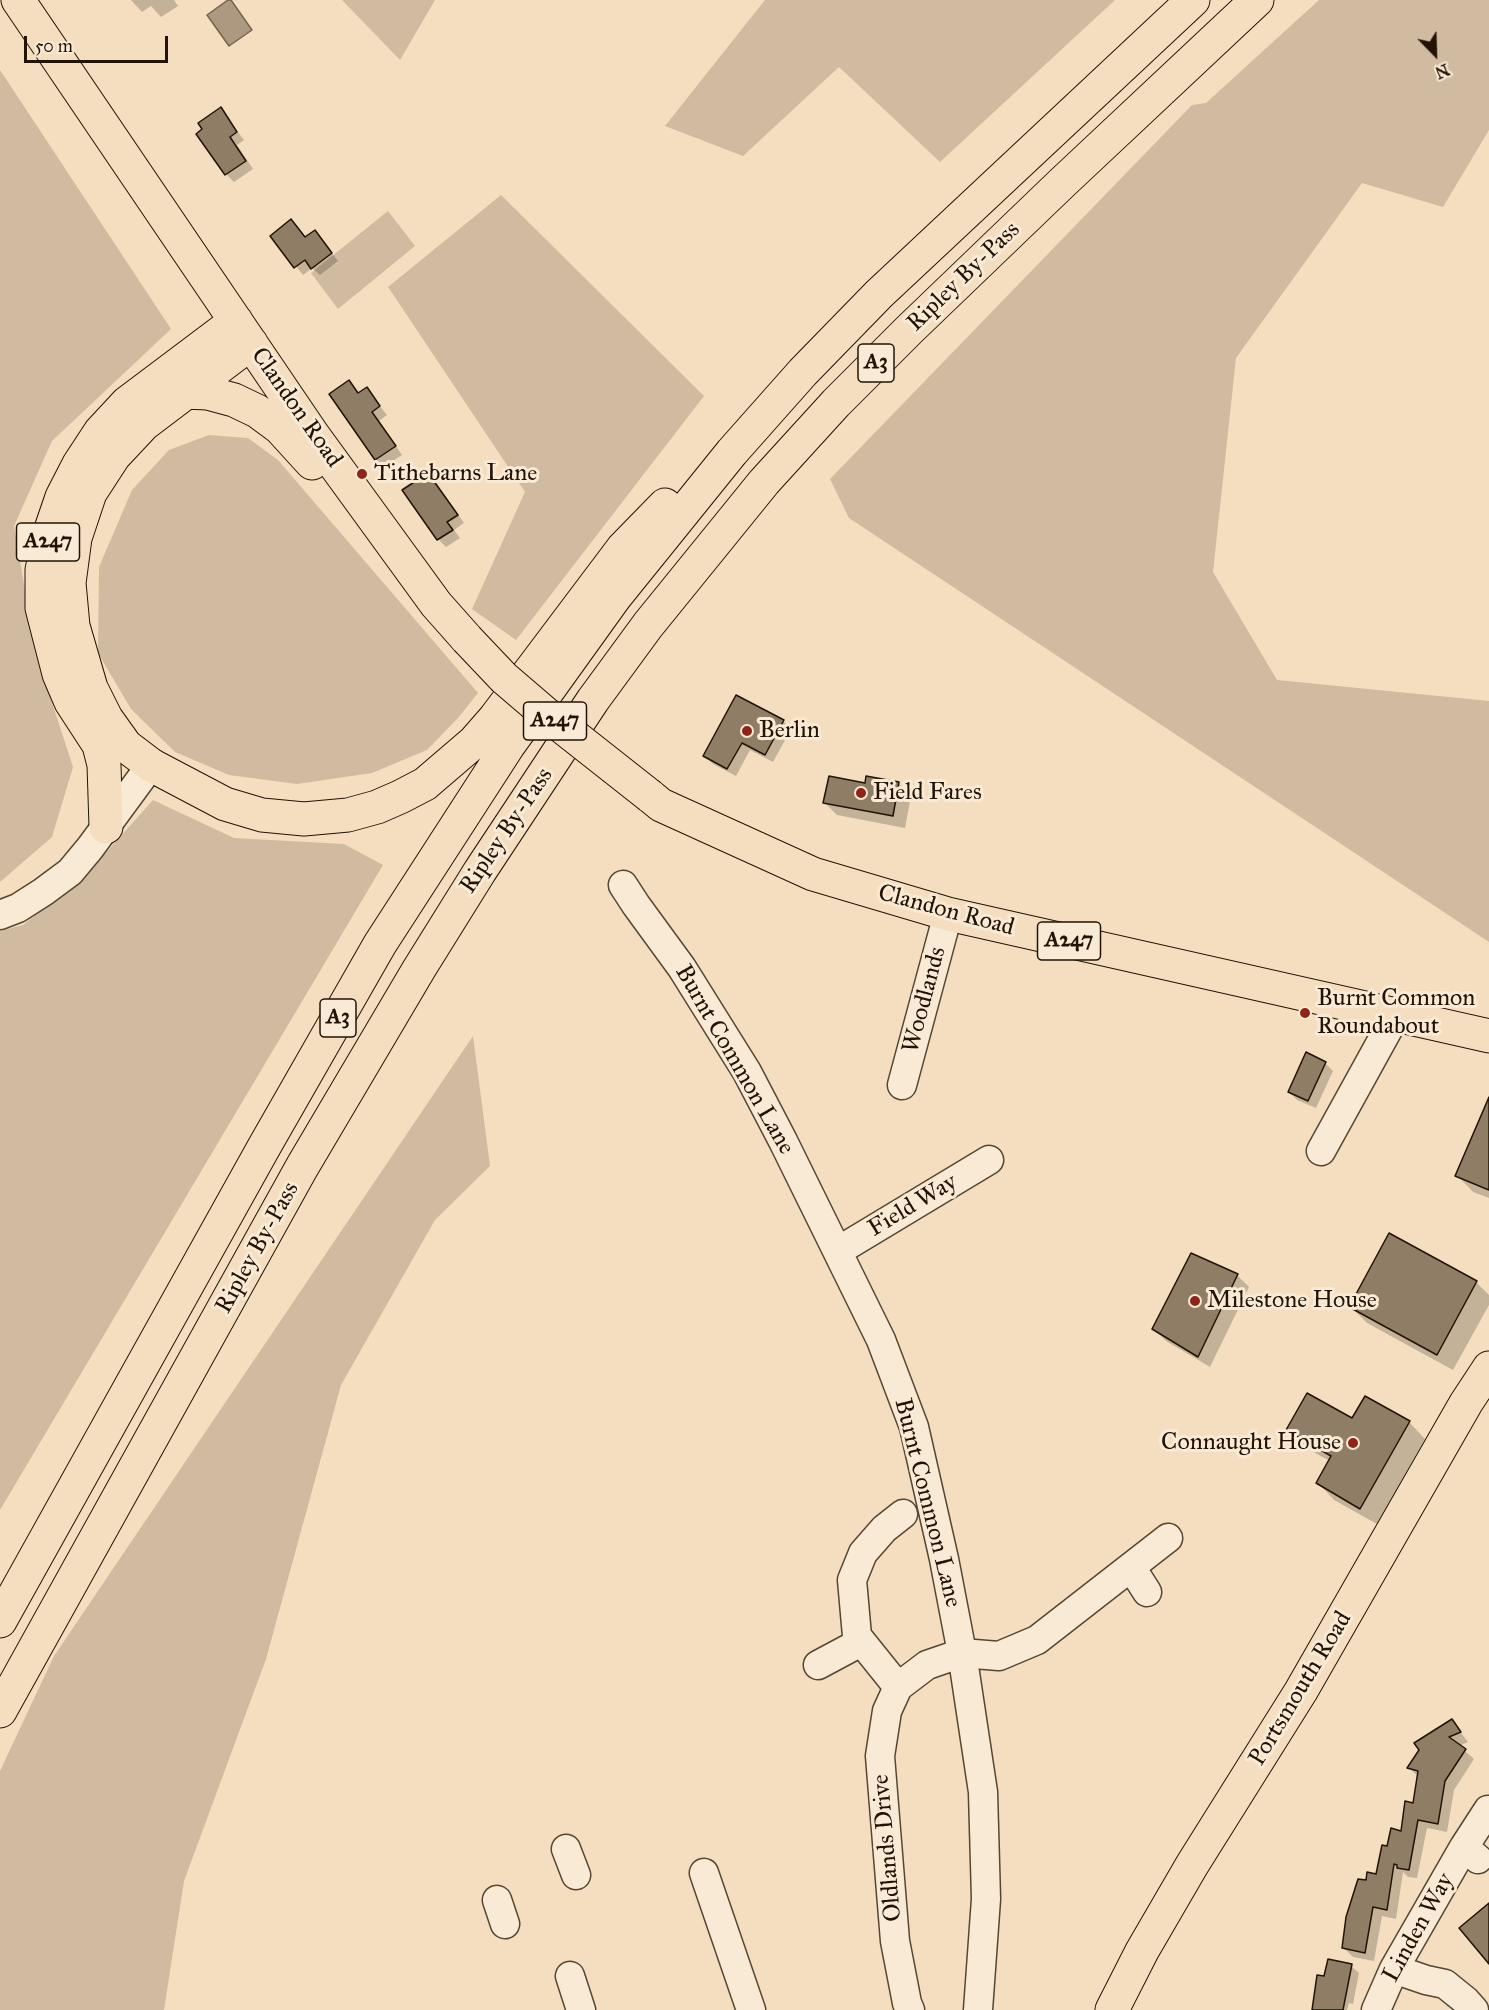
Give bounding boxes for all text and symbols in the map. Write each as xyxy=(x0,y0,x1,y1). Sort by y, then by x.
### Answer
scale bar xyxy=(27,24,171,62)
north arrow xyxy=(1405,24,1465,84)
text: 50 m xyxy=(35,35,73,57)
text: N xyxy=(1432,60,1452,82)
street label: Ripley By-Pass xyxy=(902,216,1026,338)
street label: Clandon Road xyxy=(244,343,348,473)
road number: A3 xyxy=(858,344,894,382)
place label: Tithebarns Lane xyxy=(374,460,537,488)
marker: Tithebarns Lane xyxy=(355,467,369,481)
road number: A247 xyxy=(16,523,80,561)
road number: A247 xyxy=(524,702,586,740)
place label: Berlin xyxy=(759,717,820,745)
marker: Berlin xyxy=(740,724,754,738)
street label: Ripley By-Pass xyxy=(454,762,560,900)
place label: Field Fares xyxy=(873,779,982,807)
marker: Field Fares xyxy=(854,786,868,800)
street label: Clandon Road xyxy=(875,879,1017,943)
road number: A247 xyxy=(1038,922,1100,960)
street label: Woodlands xyxy=(897,944,953,1056)
street label: Burnt Common Lane xyxy=(668,960,800,1160)
place label: Burnt Common Roundabout xyxy=(1317,985,1475,1041)
road number: A3 xyxy=(320,999,356,1037)
marker: Burnt Common Roundabout xyxy=(1298,1006,1312,1020)
street label: Field Way xyxy=(863,1168,963,1244)
street label: Ripley By-Pass xyxy=(210,1177,306,1319)
place label: Milestone House xyxy=(1207,1287,1377,1315)
marker: Milestone House xyxy=(1188,1294,1202,1308)
street label: Burnt Common Lane xyxy=(887,1396,967,1610)
place label: Connaught House xyxy=(1161,1429,1341,1457)
marker: Connaught House xyxy=(1346,1436,1360,1450)
street label: Portsmouth Road xyxy=(1244,1607,1358,1771)
street label: Oldlands Drive xyxy=(867,1773,909,1923)
street label: Linden Way xyxy=(1377,1868,1461,1988)

